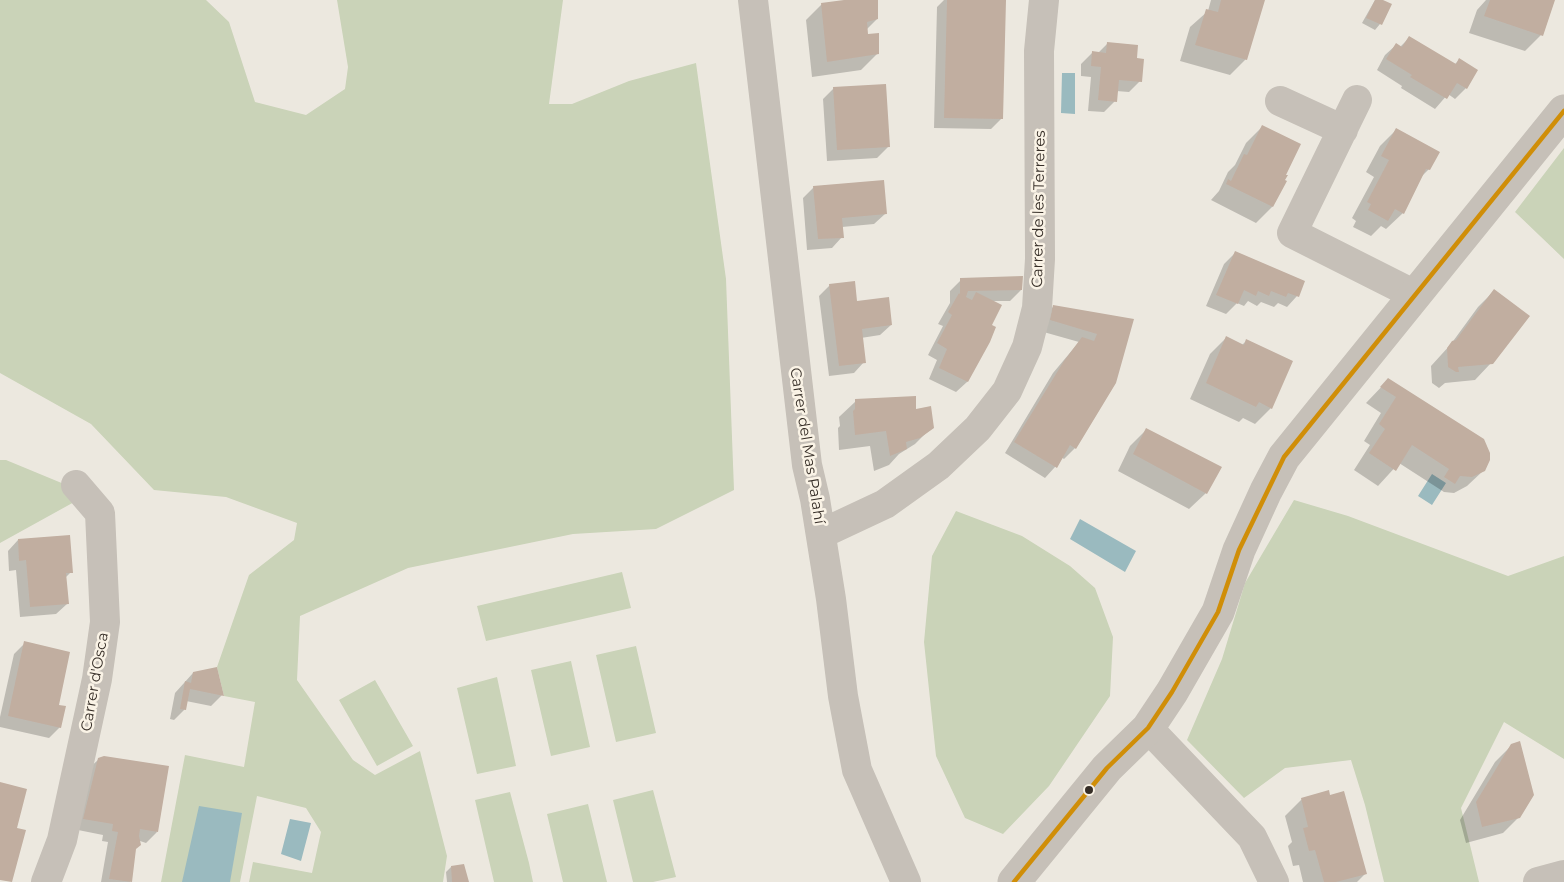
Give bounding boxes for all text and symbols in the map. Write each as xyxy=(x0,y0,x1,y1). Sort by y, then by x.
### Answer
street label: Carrer de les Terreres xyxy=(1029,130,1049,288)
street label: Carrer del Mas Palahí xyxy=(786,366,828,526)
street label: Carrer d'Osca xyxy=(77,631,113,733)
unlabelled marker xyxy=(1083,784,1095,796)

